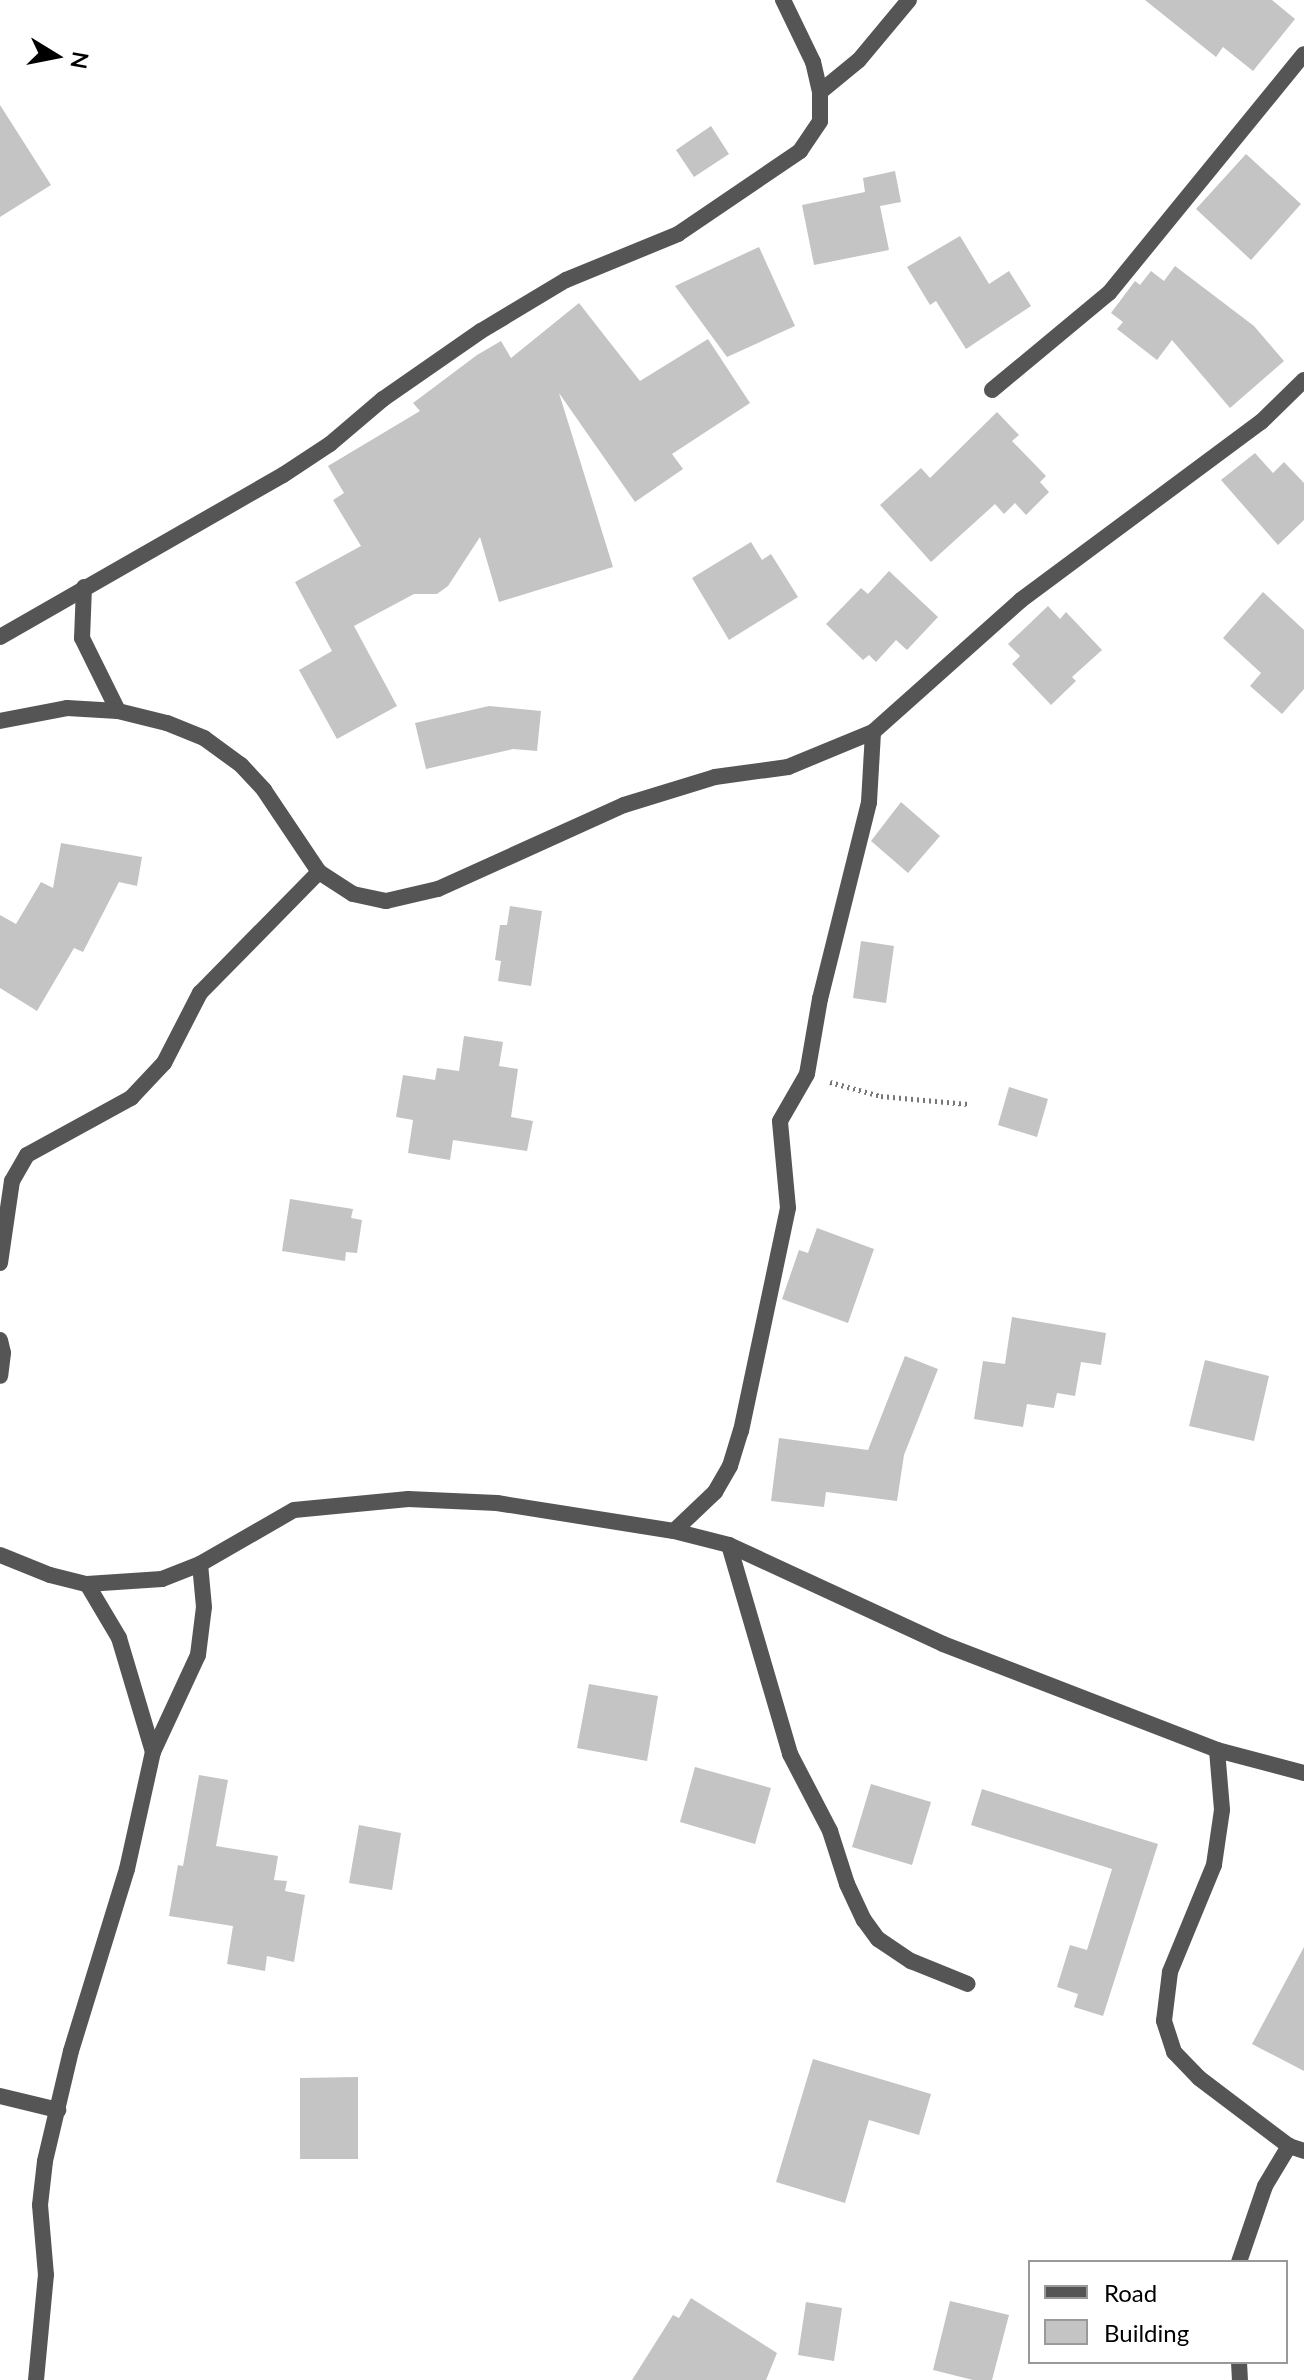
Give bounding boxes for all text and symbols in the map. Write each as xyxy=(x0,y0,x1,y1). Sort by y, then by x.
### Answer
north arrow xyxy=(16,16,96,96)
text: N xyxy=(65,50,95,71)
legend xyxy=(1028,2260,1288,2364)
text: Road xyxy=(1104,2278,1157,2307)
text: Building xyxy=(1104,2318,1189,2347)

